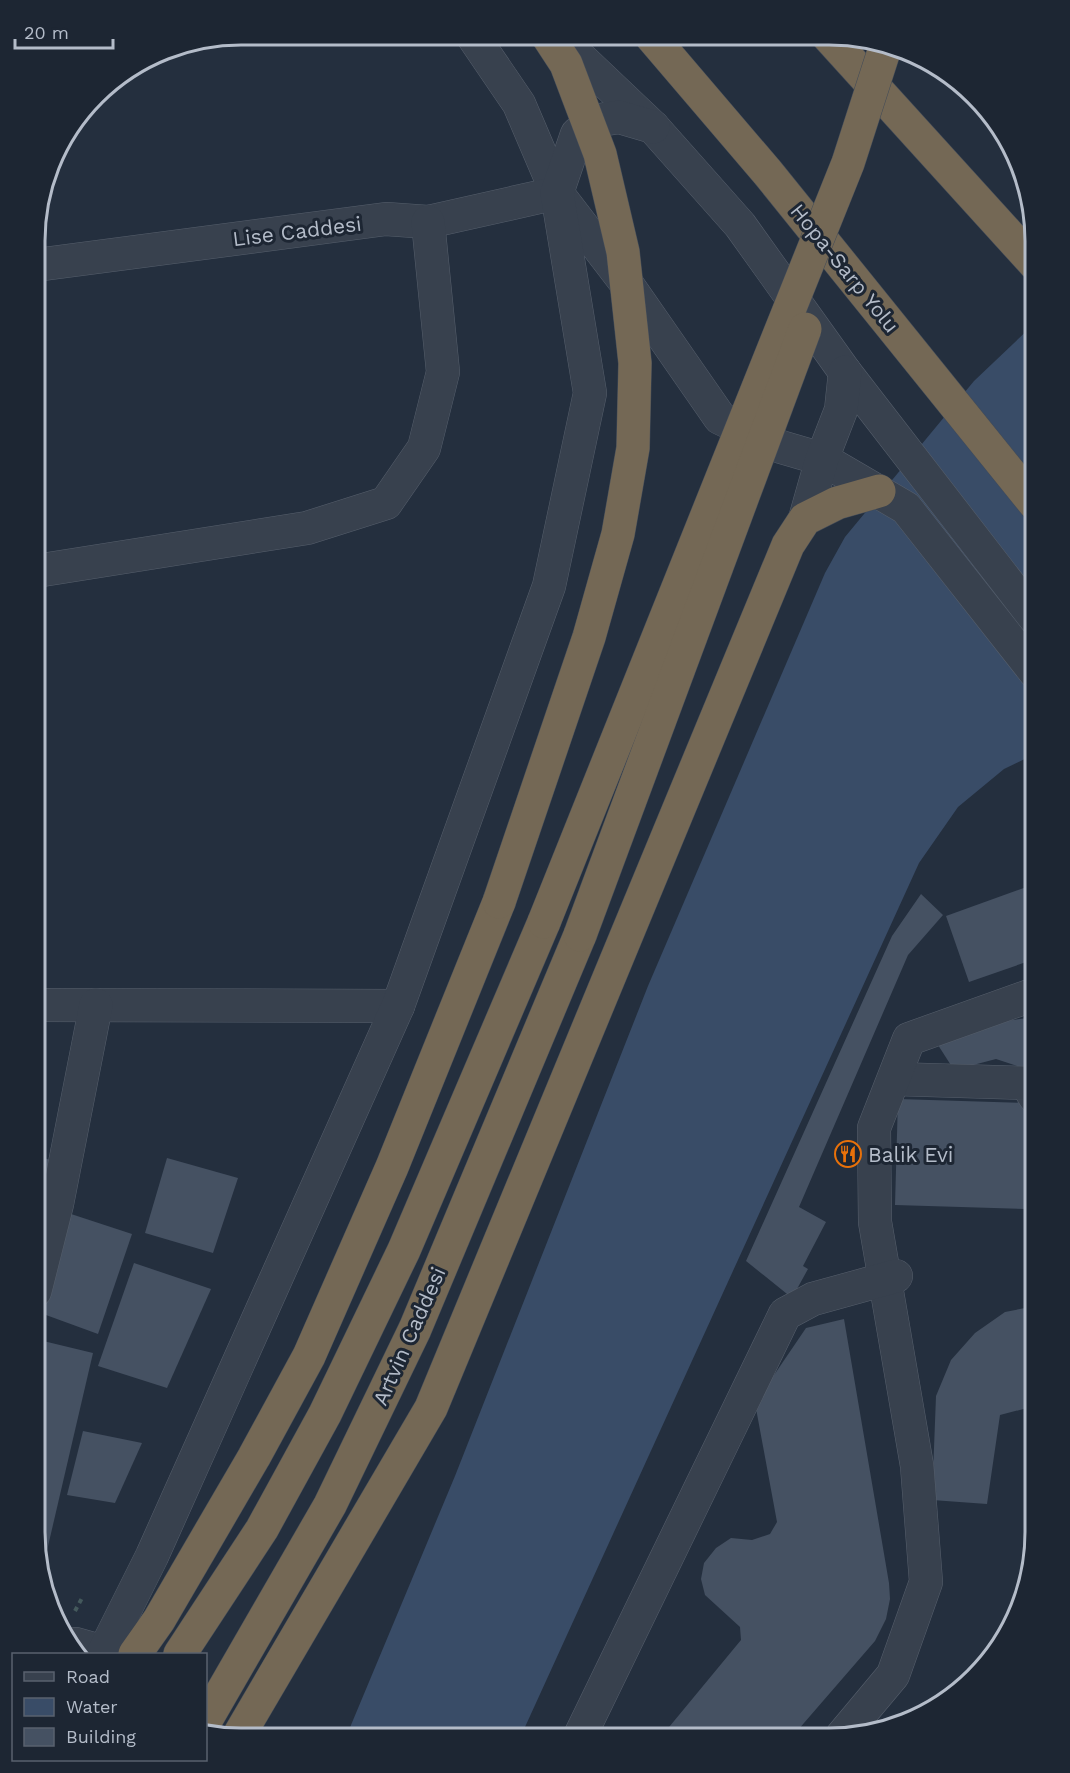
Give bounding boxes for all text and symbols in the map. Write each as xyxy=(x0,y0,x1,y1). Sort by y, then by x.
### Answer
scale bar xyxy=(15,12,112,50)
text: 20 m xyxy=(24,22,69,43)
street label: Hopa-Sarp Yolu xyxy=(785,199,905,337)
street label: Lise Caddesi xyxy=(231,211,363,251)
restaurant icon: Balik Evi xyxy=(833,1139,863,1169)
place label: Balik Evi xyxy=(868,1142,953,1167)
street label: Artvin Caddesi xyxy=(367,1263,451,1409)
legend xyxy=(12,1653,207,1761)
text: Road xyxy=(66,1666,110,1687)
text: Water xyxy=(66,1696,118,1717)
text: Building xyxy=(66,1726,136,1747)

